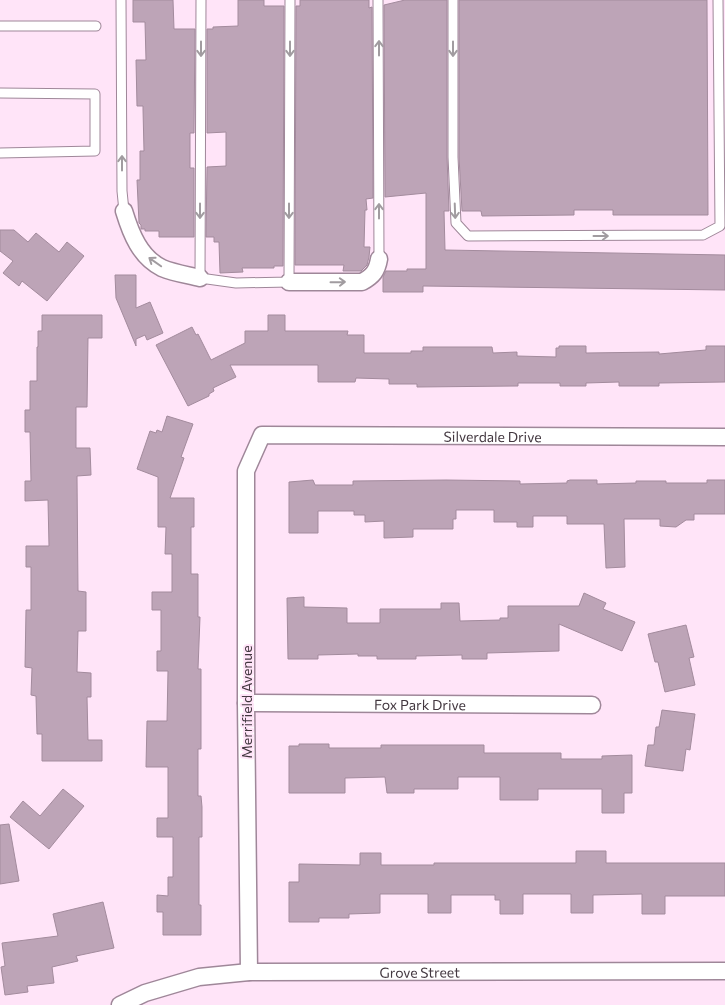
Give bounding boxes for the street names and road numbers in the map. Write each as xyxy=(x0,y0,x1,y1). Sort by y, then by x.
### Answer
street label: Silverdale Drive xyxy=(444,427,542,445)
street label: Merrifield Avenue xyxy=(238,645,255,759)
street label: Fox Park Drive xyxy=(374,695,466,713)
street label: Grove Street xyxy=(379,963,460,980)

